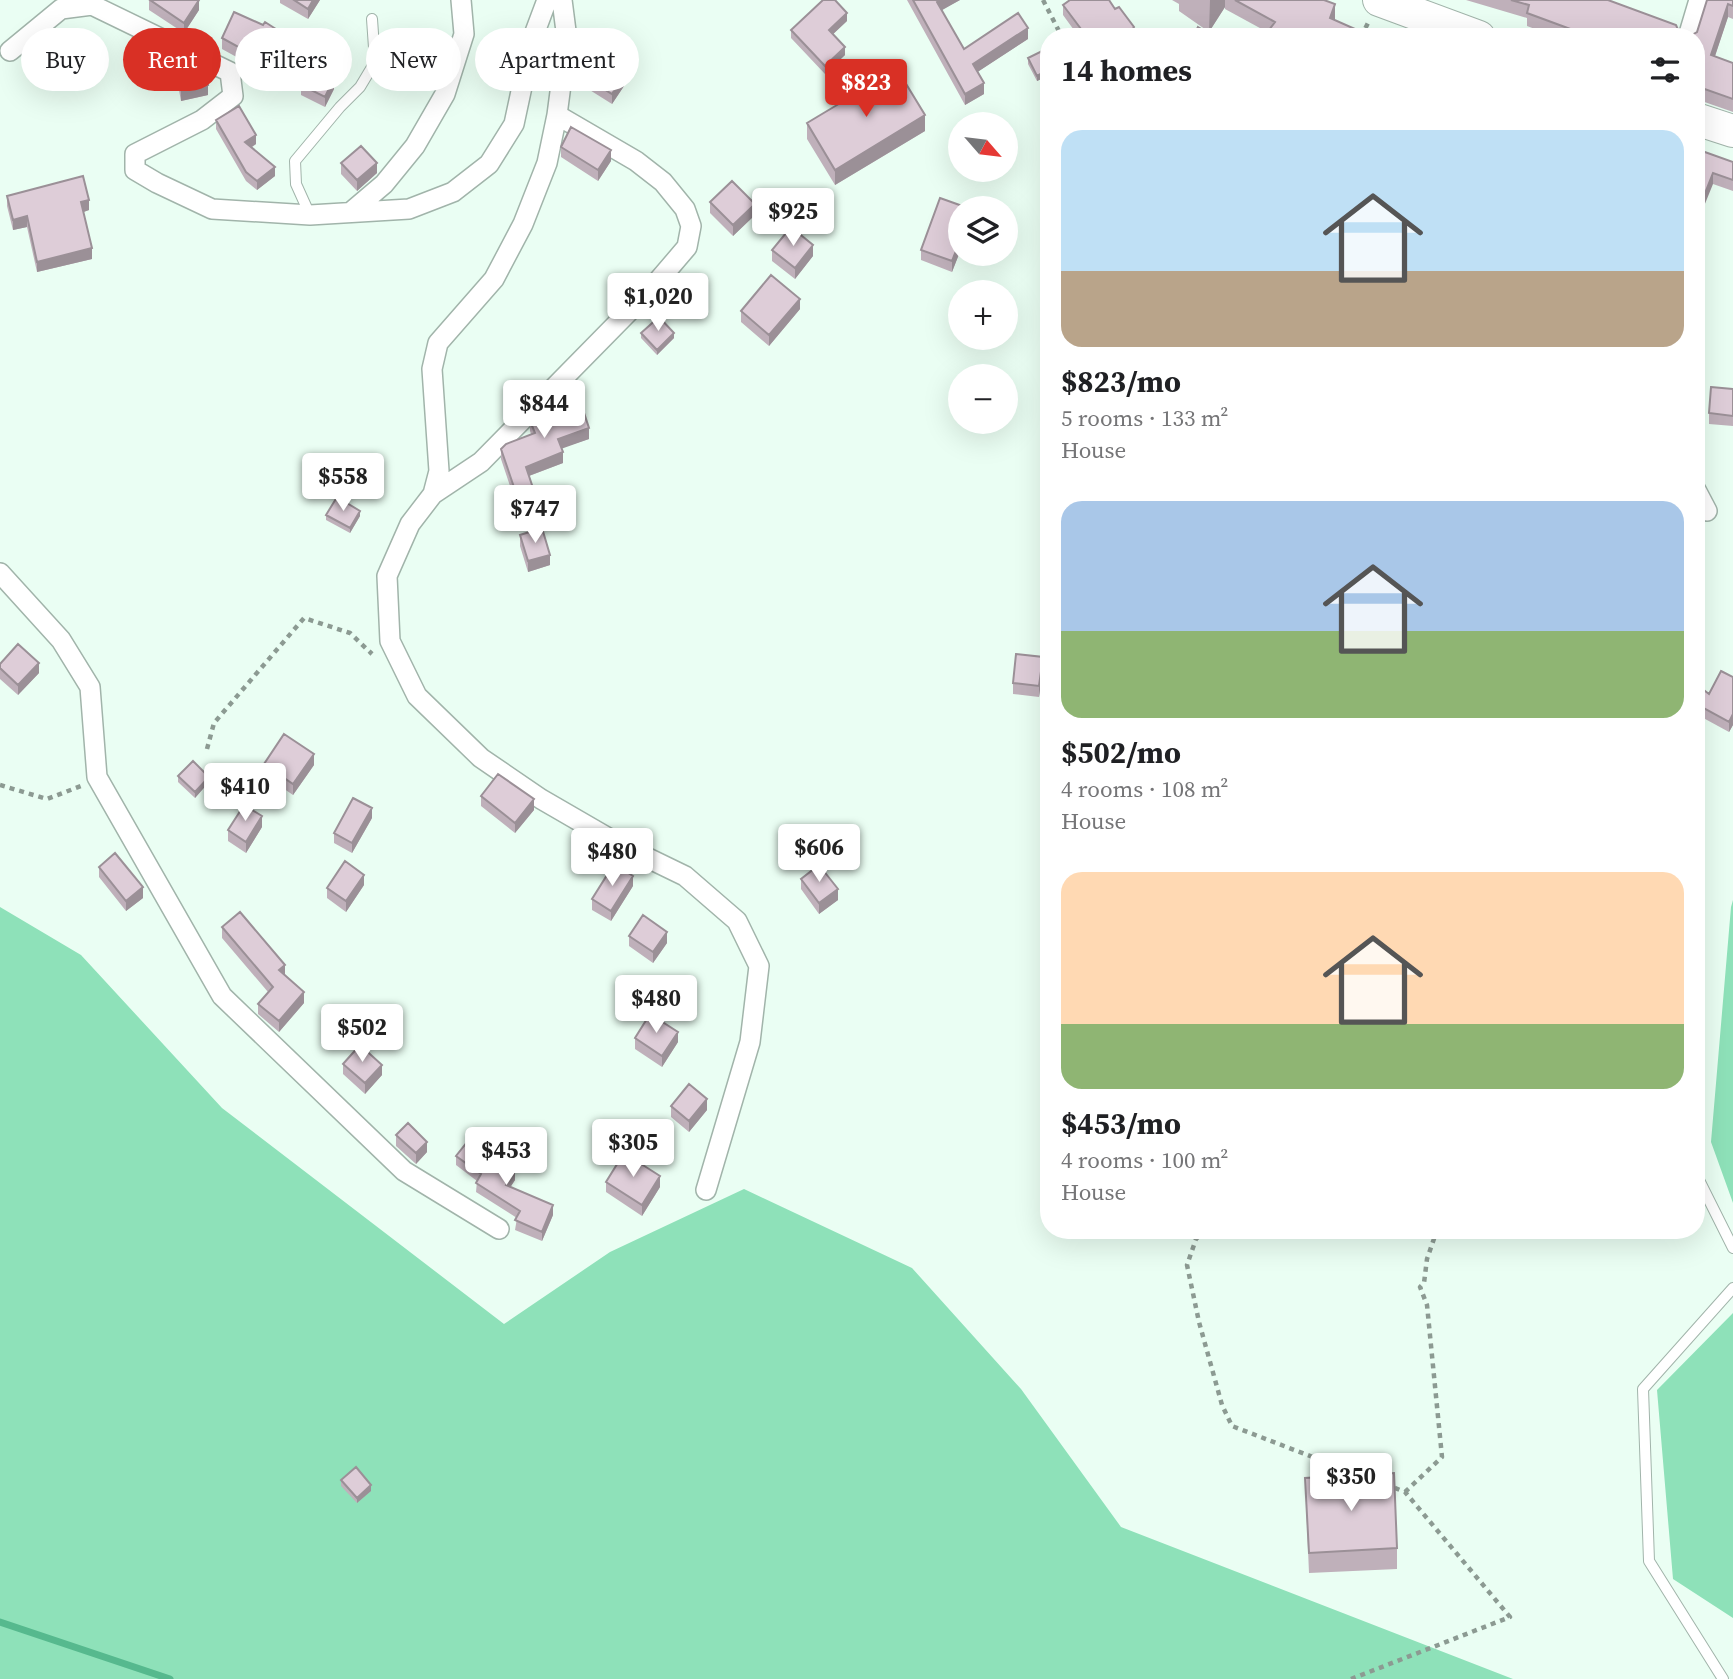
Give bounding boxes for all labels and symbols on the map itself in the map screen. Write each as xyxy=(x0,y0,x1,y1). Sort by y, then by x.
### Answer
pin: $823 xyxy=(825,60,907,119)
north arrow xyxy=(948,112,1018,182)
pin: $925 xyxy=(752,188,834,248)
pin: $1,020 xyxy=(601,274,715,333)
pin: $844 xyxy=(503,380,585,440)
pin: $558 xyxy=(302,454,384,513)
pin: $747 xyxy=(494,486,576,545)
pin: $410 xyxy=(204,764,286,823)
pin: $606 xyxy=(778,824,860,884)
pin: $480 xyxy=(571,828,653,888)
pin: $480 xyxy=(615,976,697,1035)
pin: $502 xyxy=(321,1004,403,1064)
pin: $305 xyxy=(592,1120,674,1179)
pin: $453 xyxy=(465,1128,547,1187)
pin: $350 xyxy=(1310,1454,1392,1513)

